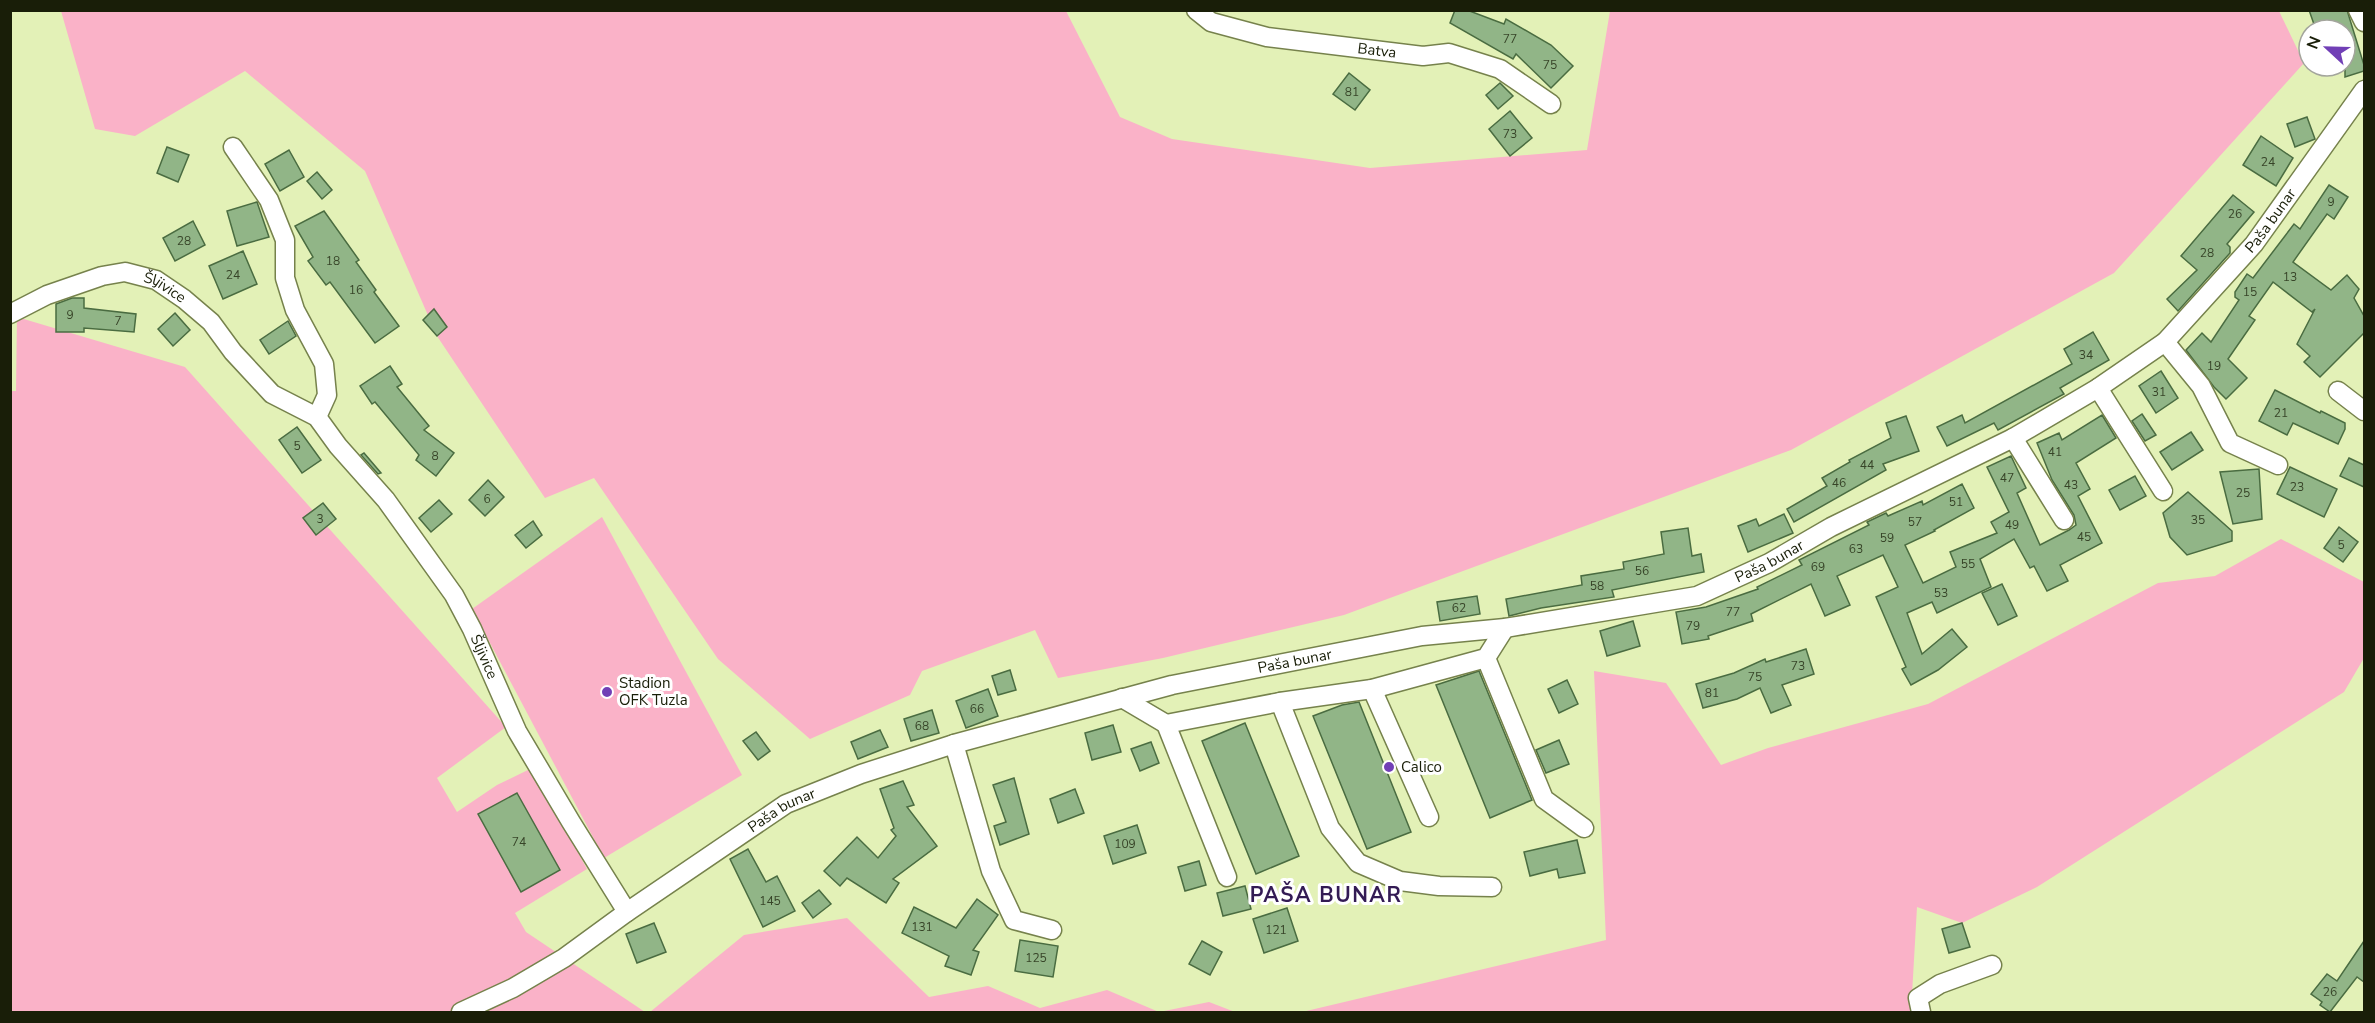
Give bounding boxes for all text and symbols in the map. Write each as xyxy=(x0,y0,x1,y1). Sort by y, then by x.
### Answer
north arrow xyxy=(2297,18,2357,78)
house number: 77 xyxy=(1503,31,1517,47)
text: N xyxy=(2302,33,2326,52)
street label: Batva xyxy=(1356,38,1398,63)
house number: 75 xyxy=(1543,57,1557,73)
house number: 81 xyxy=(1345,84,1359,100)
house number: 73 xyxy=(1503,126,1517,142)
house number: 24 xyxy=(2261,154,2275,170)
street label: Paša bunar xyxy=(2240,184,2301,257)
house number: 9 xyxy=(2327,194,2335,210)
house number: 26 xyxy=(2228,206,2242,222)
house number: 28 xyxy=(177,233,191,249)
house number: 28 xyxy=(2200,245,2214,261)
house number: 18 xyxy=(326,253,340,269)
street label: Šljivice xyxy=(141,266,190,307)
house number: 24 xyxy=(226,267,240,283)
house number: 13 xyxy=(2283,269,2297,285)
house number: 16 xyxy=(349,282,363,298)
house number: 15 xyxy=(2243,284,2257,300)
house number: 9 xyxy=(66,307,74,323)
house number: 7 xyxy=(114,313,122,329)
house number: 34 xyxy=(2079,347,2093,363)
house number: 19 xyxy=(2207,358,2221,374)
house number: 31 xyxy=(2152,384,2166,400)
house number: 21 xyxy=(2274,405,2288,421)
house number: 5 xyxy=(293,438,301,454)
house number: 41 xyxy=(2048,444,2062,460)
house number: 8 xyxy=(431,448,439,464)
house number: 44 xyxy=(1860,457,1874,473)
house number: 47 xyxy=(2000,470,2014,486)
house number: 46 xyxy=(1832,475,1846,491)
house number: 43 xyxy=(2064,477,2078,493)
house number: 23 xyxy=(2290,479,2304,495)
house number: 25 xyxy=(2236,485,2250,501)
house number: 6 xyxy=(483,491,491,507)
house number: 51 xyxy=(1949,494,1963,510)
house number: 3 xyxy=(316,511,324,527)
house number: 35 xyxy=(2191,512,2205,528)
house number: 57 xyxy=(1908,514,1922,530)
house number: 49 xyxy=(2005,517,2019,533)
house number: 45 xyxy=(2077,529,2091,545)
house number: 59 xyxy=(1880,530,1894,546)
street label: Paša bunar xyxy=(1732,535,1808,587)
house number: 5 xyxy=(2337,537,2345,553)
house number: 63 xyxy=(1849,541,1863,557)
house number: 55 xyxy=(1961,556,1975,572)
house number: 69 xyxy=(1811,559,1825,575)
house number: 56 xyxy=(1635,563,1649,579)
house number: 58 xyxy=(1590,578,1604,594)
house number: 53 xyxy=(1934,585,1948,601)
house number: 62 xyxy=(1452,600,1466,616)
house number: 77 xyxy=(1726,604,1740,620)
house number: 79 xyxy=(1686,618,1700,634)
street label: Šljivice xyxy=(466,631,503,682)
street label: Paša bunar xyxy=(1256,644,1334,678)
house number: 73 xyxy=(1791,658,1805,674)
house number: 75 xyxy=(1748,669,1762,685)
place label: Stadion OFK Tuzla xyxy=(619,673,688,710)
marker: Stadion OFK Tuzla xyxy=(600,685,614,699)
house number: 81 xyxy=(1705,685,1719,701)
house number: 66 xyxy=(970,701,984,717)
house number: 68 xyxy=(915,718,929,734)
place label: Calico xyxy=(1401,757,1442,777)
marker: Calico xyxy=(1382,760,1396,774)
street label: Paša bunar xyxy=(744,783,819,837)
house number: 74 xyxy=(512,834,526,850)
house number: 109 xyxy=(1114,836,1136,852)
district label: PAŠA BUNAR xyxy=(1250,881,1402,909)
house number: 145 xyxy=(759,893,781,909)
house number: 131 xyxy=(911,919,933,935)
house number: 121 xyxy=(1265,922,1287,938)
house number: 125 xyxy=(1025,950,1047,966)
house number: 26 xyxy=(2323,984,2337,1000)

